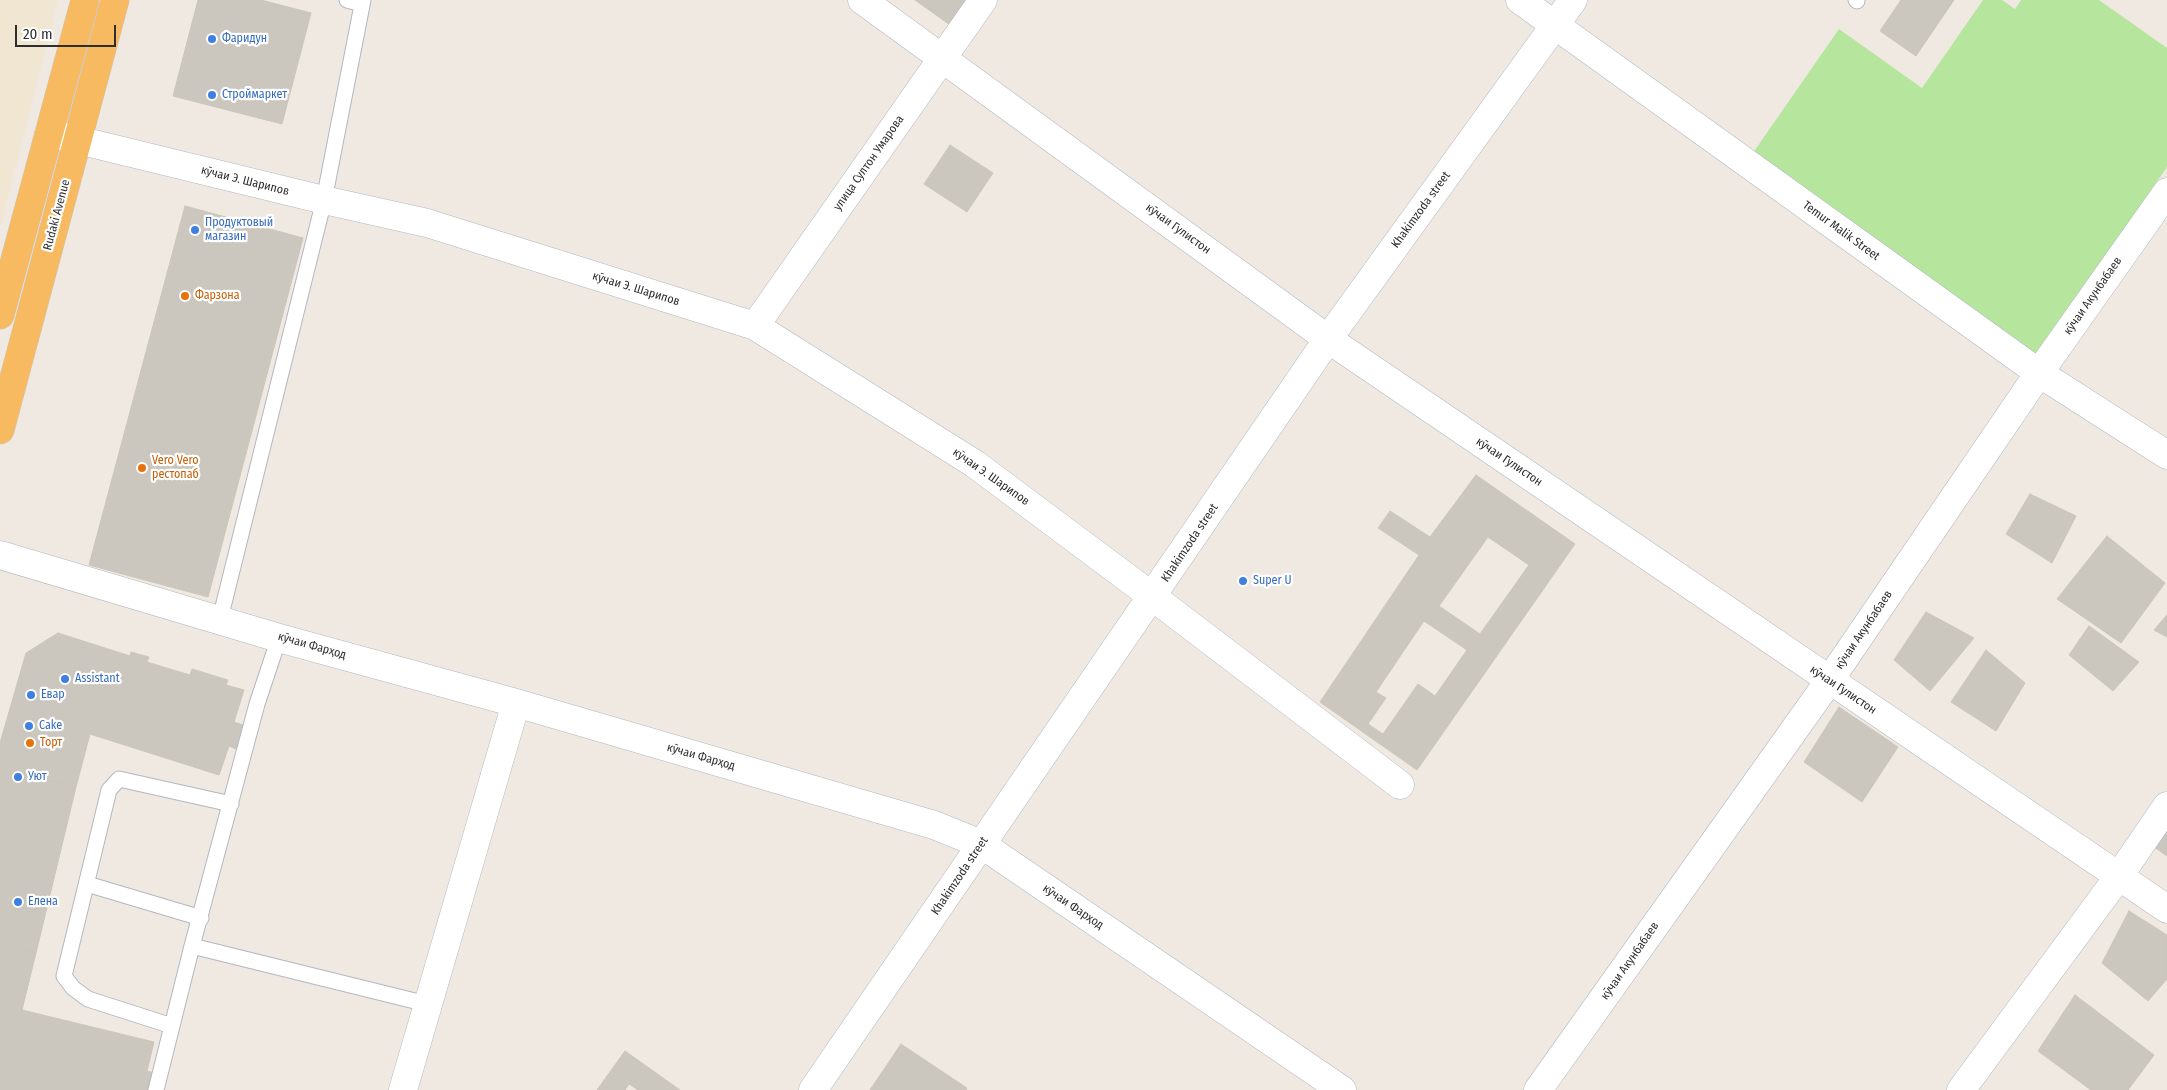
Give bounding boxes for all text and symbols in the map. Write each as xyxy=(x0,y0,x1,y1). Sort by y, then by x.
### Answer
scale bar xyxy=(18,15,119,47)
text: 20 m xyxy=(23,25,53,43)
place label: Фаридун xyxy=(222,32,267,46)
marker: Фаридун xyxy=(206,33,218,45)
place label: Строймаркет xyxy=(222,88,287,102)
marker: Строймаркет xyxy=(206,89,218,101)
street label: улица Султон Умарова xyxy=(831,113,907,213)
street label: кӯчаи Э. Шарипов xyxy=(199,163,291,199)
street label: Khakimzoda street xyxy=(1388,169,1454,251)
street label: Rudaki Avenue xyxy=(41,178,73,252)
street label: Temur Malik Street xyxy=(1800,198,1882,264)
street label: кӯчаи Гулистон xyxy=(1143,201,1213,257)
place label: Продуктовый магазин xyxy=(205,216,273,244)
marker: Продуктовый магазин xyxy=(189,224,201,236)
street label: кӯчаи Акунбабаев xyxy=(2061,254,2125,338)
street label: кӯчаи Э. Шарипов xyxy=(591,269,681,309)
place label: Фарзона xyxy=(195,289,240,303)
marker: Фарзона xyxy=(179,290,191,302)
street label: кӯчаи Гулистон xyxy=(1473,435,1545,489)
street label: кӯчаи Э. Шарипов xyxy=(950,445,1032,509)
place label: Vero Vero рестопаб xyxy=(152,454,199,482)
marker: Vero Vero рестопаб xyxy=(136,462,148,474)
street label: Khakimzoda street xyxy=(1159,501,1221,585)
place label: Super U xyxy=(1253,574,1292,588)
marker: Super U xyxy=(1237,575,1249,587)
street label: кӯчаи Акунбабаев xyxy=(1832,588,1896,672)
street label: кӯчаи Фарҳод xyxy=(276,629,348,663)
street label: кӯчаи Гулистон xyxy=(1807,663,1879,717)
place label: Assistant xyxy=(75,672,120,686)
marker: Assistant xyxy=(59,673,71,685)
place label: Евар xyxy=(41,688,65,702)
marker: Евар xyxy=(25,689,37,701)
place label: Cake xyxy=(39,719,62,733)
marker: Cake xyxy=(23,720,35,732)
place label: Торт xyxy=(40,736,62,750)
marker: Торт xyxy=(24,737,36,749)
street label: кӯчаи Фарҳод xyxy=(665,740,737,774)
place label: Уют xyxy=(28,770,47,784)
marker: Уют xyxy=(12,771,24,783)
street label: Khakimzoda street xyxy=(929,834,991,918)
street label: кӯчаи Фарҳод xyxy=(1040,881,1106,933)
place label: Елена xyxy=(28,895,58,909)
marker: Елена xyxy=(12,896,24,908)
street label: кӯчаи Акунбабаев xyxy=(1598,919,1662,1003)

